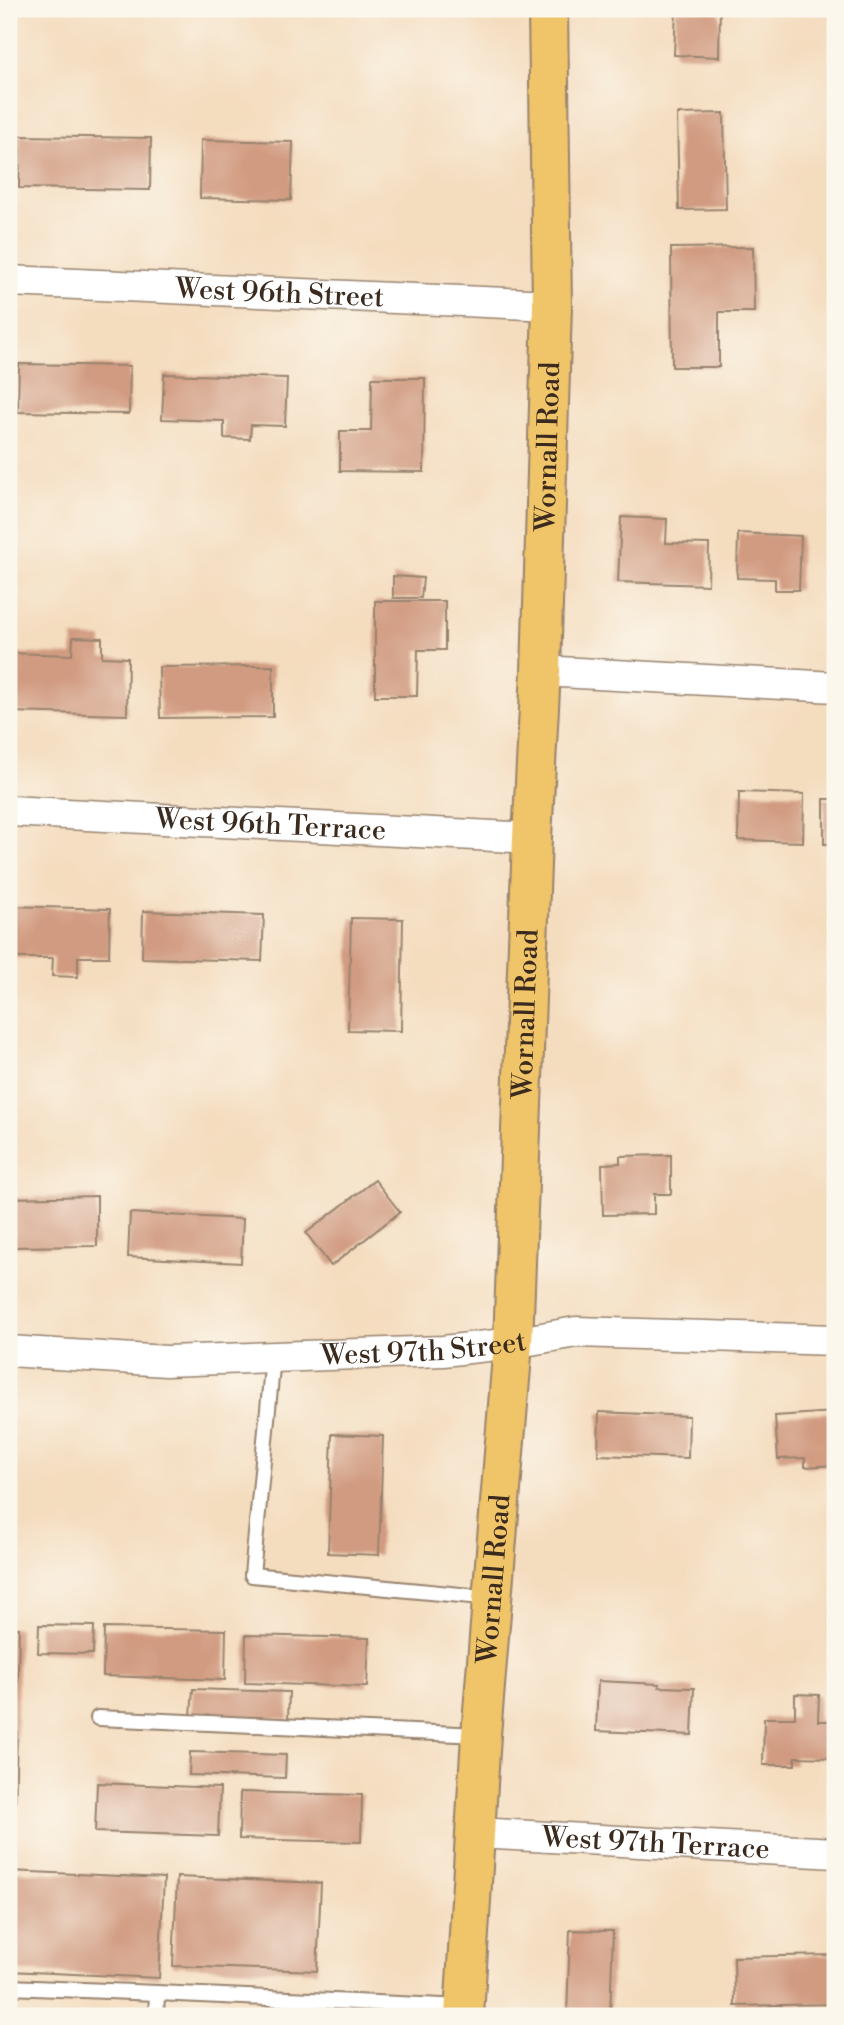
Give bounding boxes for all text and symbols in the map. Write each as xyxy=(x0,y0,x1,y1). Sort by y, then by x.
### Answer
street label: West 96th Street xyxy=(174,271,385,315)
street label: Wornall Road xyxy=(528,361,568,533)
street label: West 96th Terrace xyxy=(153,801,387,848)
street label: Wornall Road xyxy=(505,928,546,1101)
street label: West 97th Street xyxy=(319,1324,529,1373)
street label: Wornall Road xyxy=(469,1493,518,1666)
street label: West 97th Terrace xyxy=(540,1819,771,1867)

